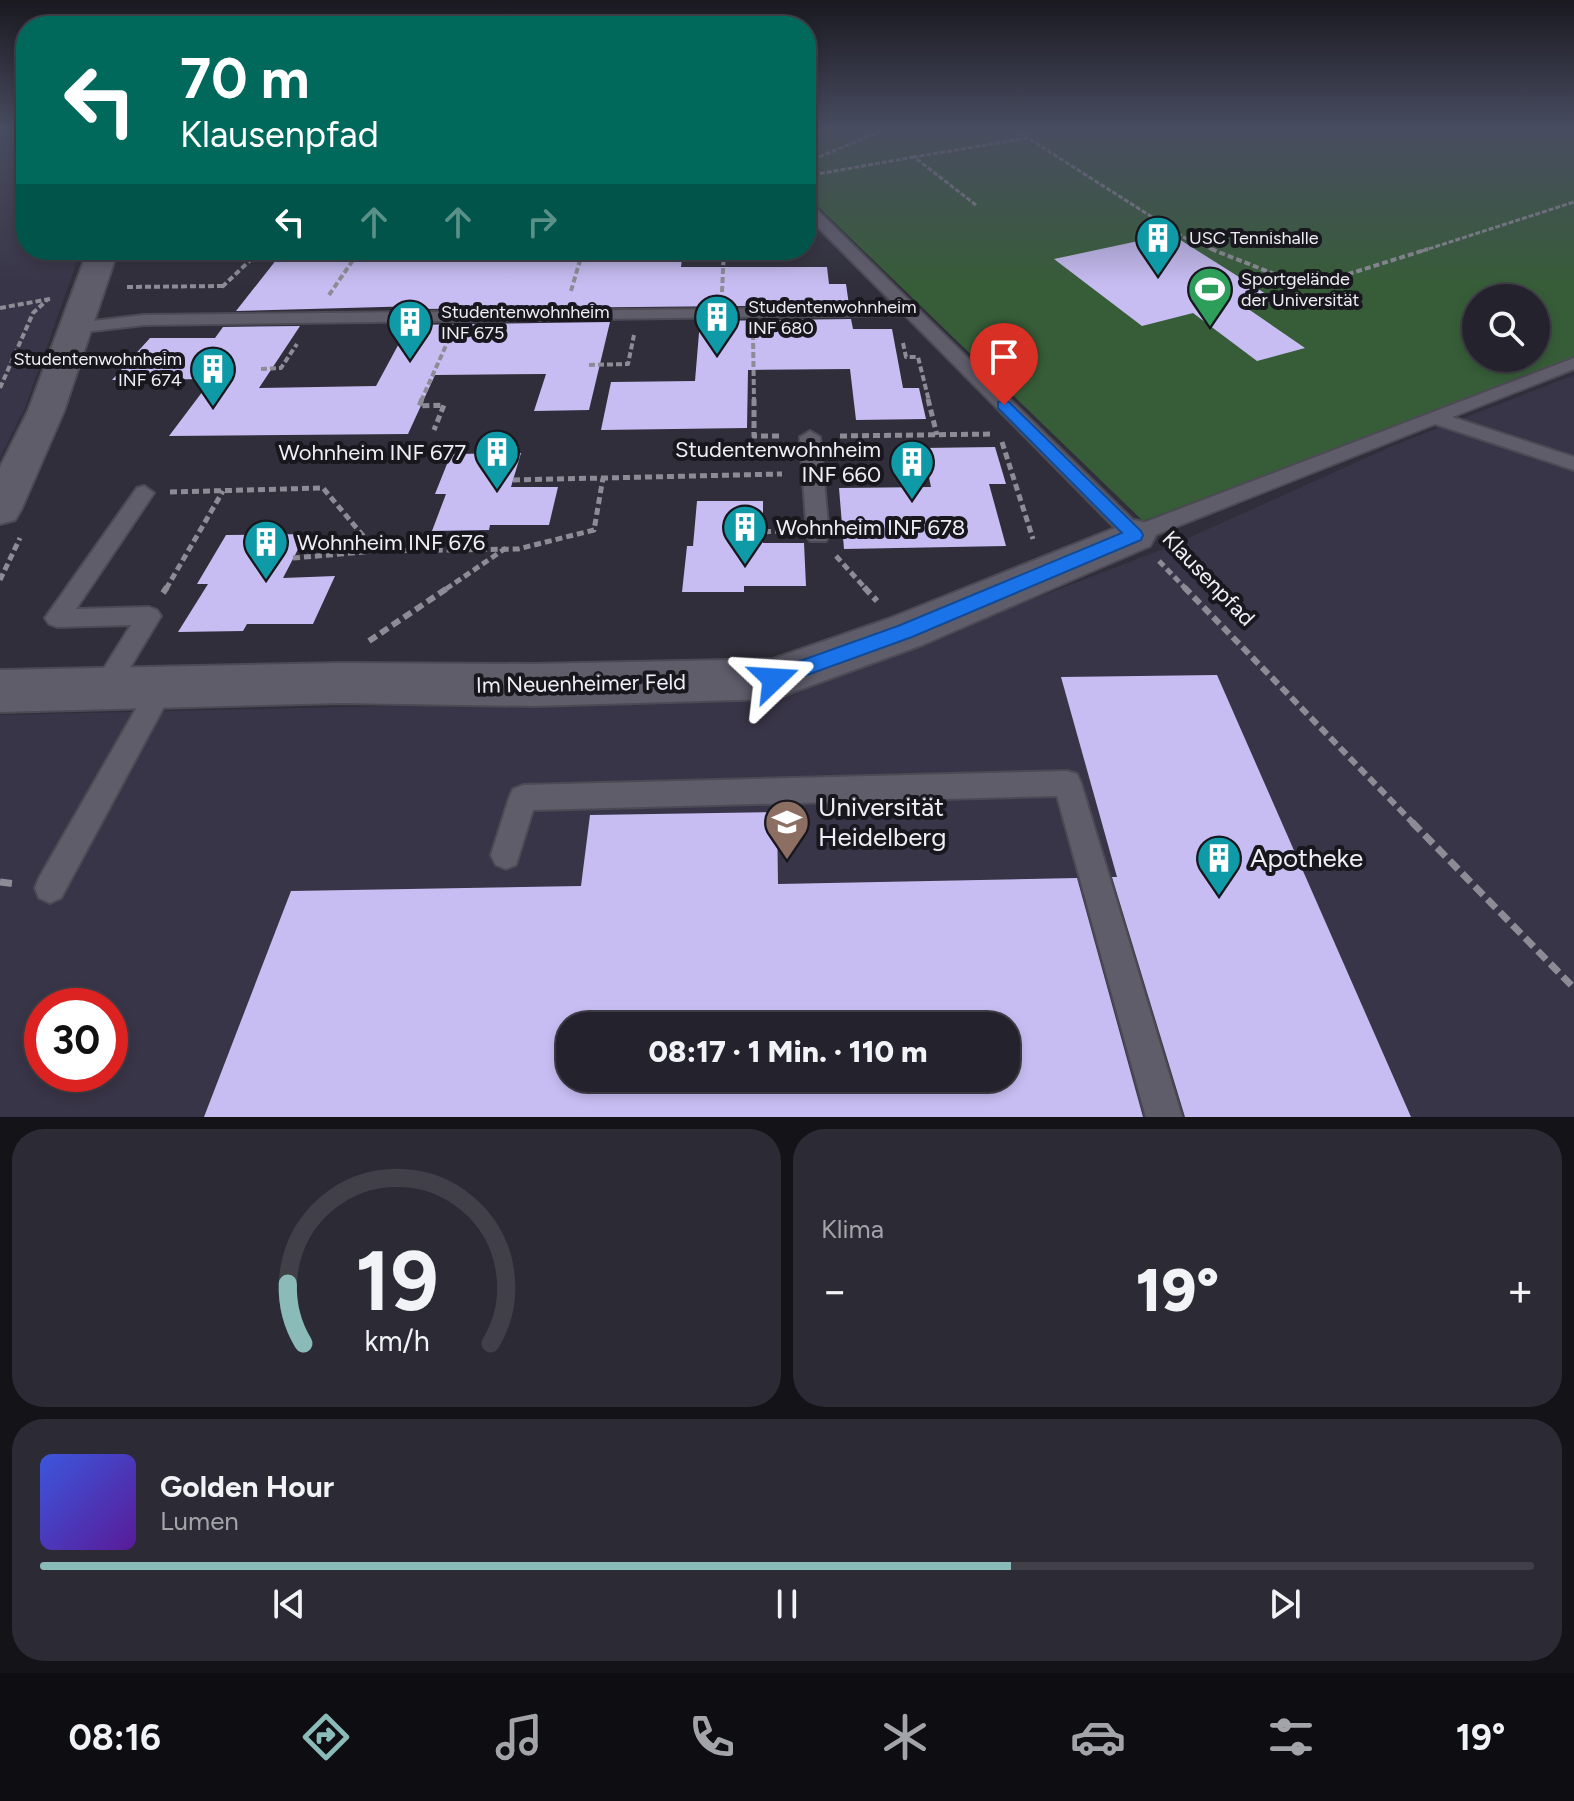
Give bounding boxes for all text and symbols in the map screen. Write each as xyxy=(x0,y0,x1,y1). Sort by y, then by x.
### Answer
text: 70 m xyxy=(180,45,310,112)
icon: left xyxy=(48,48,152,152)
text: Klausenpfad xyxy=(180,113,379,156)
icon: left xyxy=(268,200,312,244)
icon: ahead xyxy=(352,200,396,244)
icon: ahead xyxy=(436,200,480,244)
icon: right xyxy=(520,200,564,244)
building icon: USC Tennishalle xyxy=(1134,214,1182,277)
place label: USC Tennishalle xyxy=(1189,227,1319,249)
sports icon: Sportgelände der Universität xyxy=(1186,265,1234,328)
place label: Sportgelände der Universität xyxy=(1241,268,1359,311)
map controls xyxy=(1462,284,1550,372)
button: search xyxy=(1462,284,1550,372)
building icon: Studentenwohnheim INF 680 xyxy=(693,293,741,356)
place label: Studentenwohnheim INF 680 xyxy=(748,296,917,339)
building icon: Studentenwohnheim INF 675 xyxy=(386,298,434,361)
place label: Studentenwohnheim INF 675 xyxy=(441,301,610,344)
pin xyxy=(970,323,1038,405)
icon: arrive xyxy=(982,335,1026,379)
building icon: Studentenwohnheim INF 674 xyxy=(189,345,237,408)
place label: Studentenwohnheim INF 674 xyxy=(13,348,182,391)
building icon: Wohnheim INF 677 xyxy=(473,428,521,491)
place label: Studentenwohnheim INF 660 xyxy=(675,436,881,488)
building icon: Studentenwohnheim INF 660 xyxy=(888,438,936,501)
place label: Wohnheim INF 677 xyxy=(278,439,466,466)
building icon: Wohnheim INF 678 xyxy=(721,503,769,566)
place label: Wohnheim INF 678 xyxy=(776,514,965,541)
building icon: Wohnheim INF 676 xyxy=(242,518,290,581)
street label: Klausenpfad xyxy=(1157,525,1261,631)
place label: Wohnheim INF 676 xyxy=(297,529,485,556)
position arrow xyxy=(732,637,816,721)
street label: Im Neuenheimer Feld xyxy=(476,668,686,699)
place label: Universität Heidelberg xyxy=(818,791,946,853)
school or university icon: Universität Heidelberg xyxy=(763,798,811,861)
building icon: Apotheke xyxy=(1195,834,1243,897)
place label: Apotheke xyxy=(1250,842,1363,874)
speed limit sign: 30 xyxy=(24,988,128,1092)
text: 08:17 · 1 Min. · 110 m xyxy=(649,1033,927,1070)
text: Klima xyxy=(821,1213,884,1245)
text: 19 xyxy=(355,1231,438,1331)
text: 19° xyxy=(1136,1254,1219,1326)
text: − xyxy=(821,1264,848,1317)
text: + xyxy=(1507,1264,1534,1317)
text: km/h xyxy=(364,1324,429,1358)
text: Golden Hour xyxy=(160,1468,334,1505)
text: Lumen xyxy=(160,1505,239,1537)
icon: previous xyxy=(267,1582,311,1626)
icon: pause xyxy=(765,1582,809,1626)
icon: next xyxy=(1263,1582,1307,1626)
icon: directions xyxy=(298,1709,354,1765)
icon: music xyxy=(491,1709,547,1765)
icon: phone xyxy=(684,1709,740,1765)
icon: climate xyxy=(877,1709,933,1765)
icon: car xyxy=(1070,1709,1126,1765)
icon: filters xyxy=(1263,1709,1319,1765)
text: 08:16 xyxy=(69,1716,161,1759)
text: 19° xyxy=(1456,1716,1505,1759)

